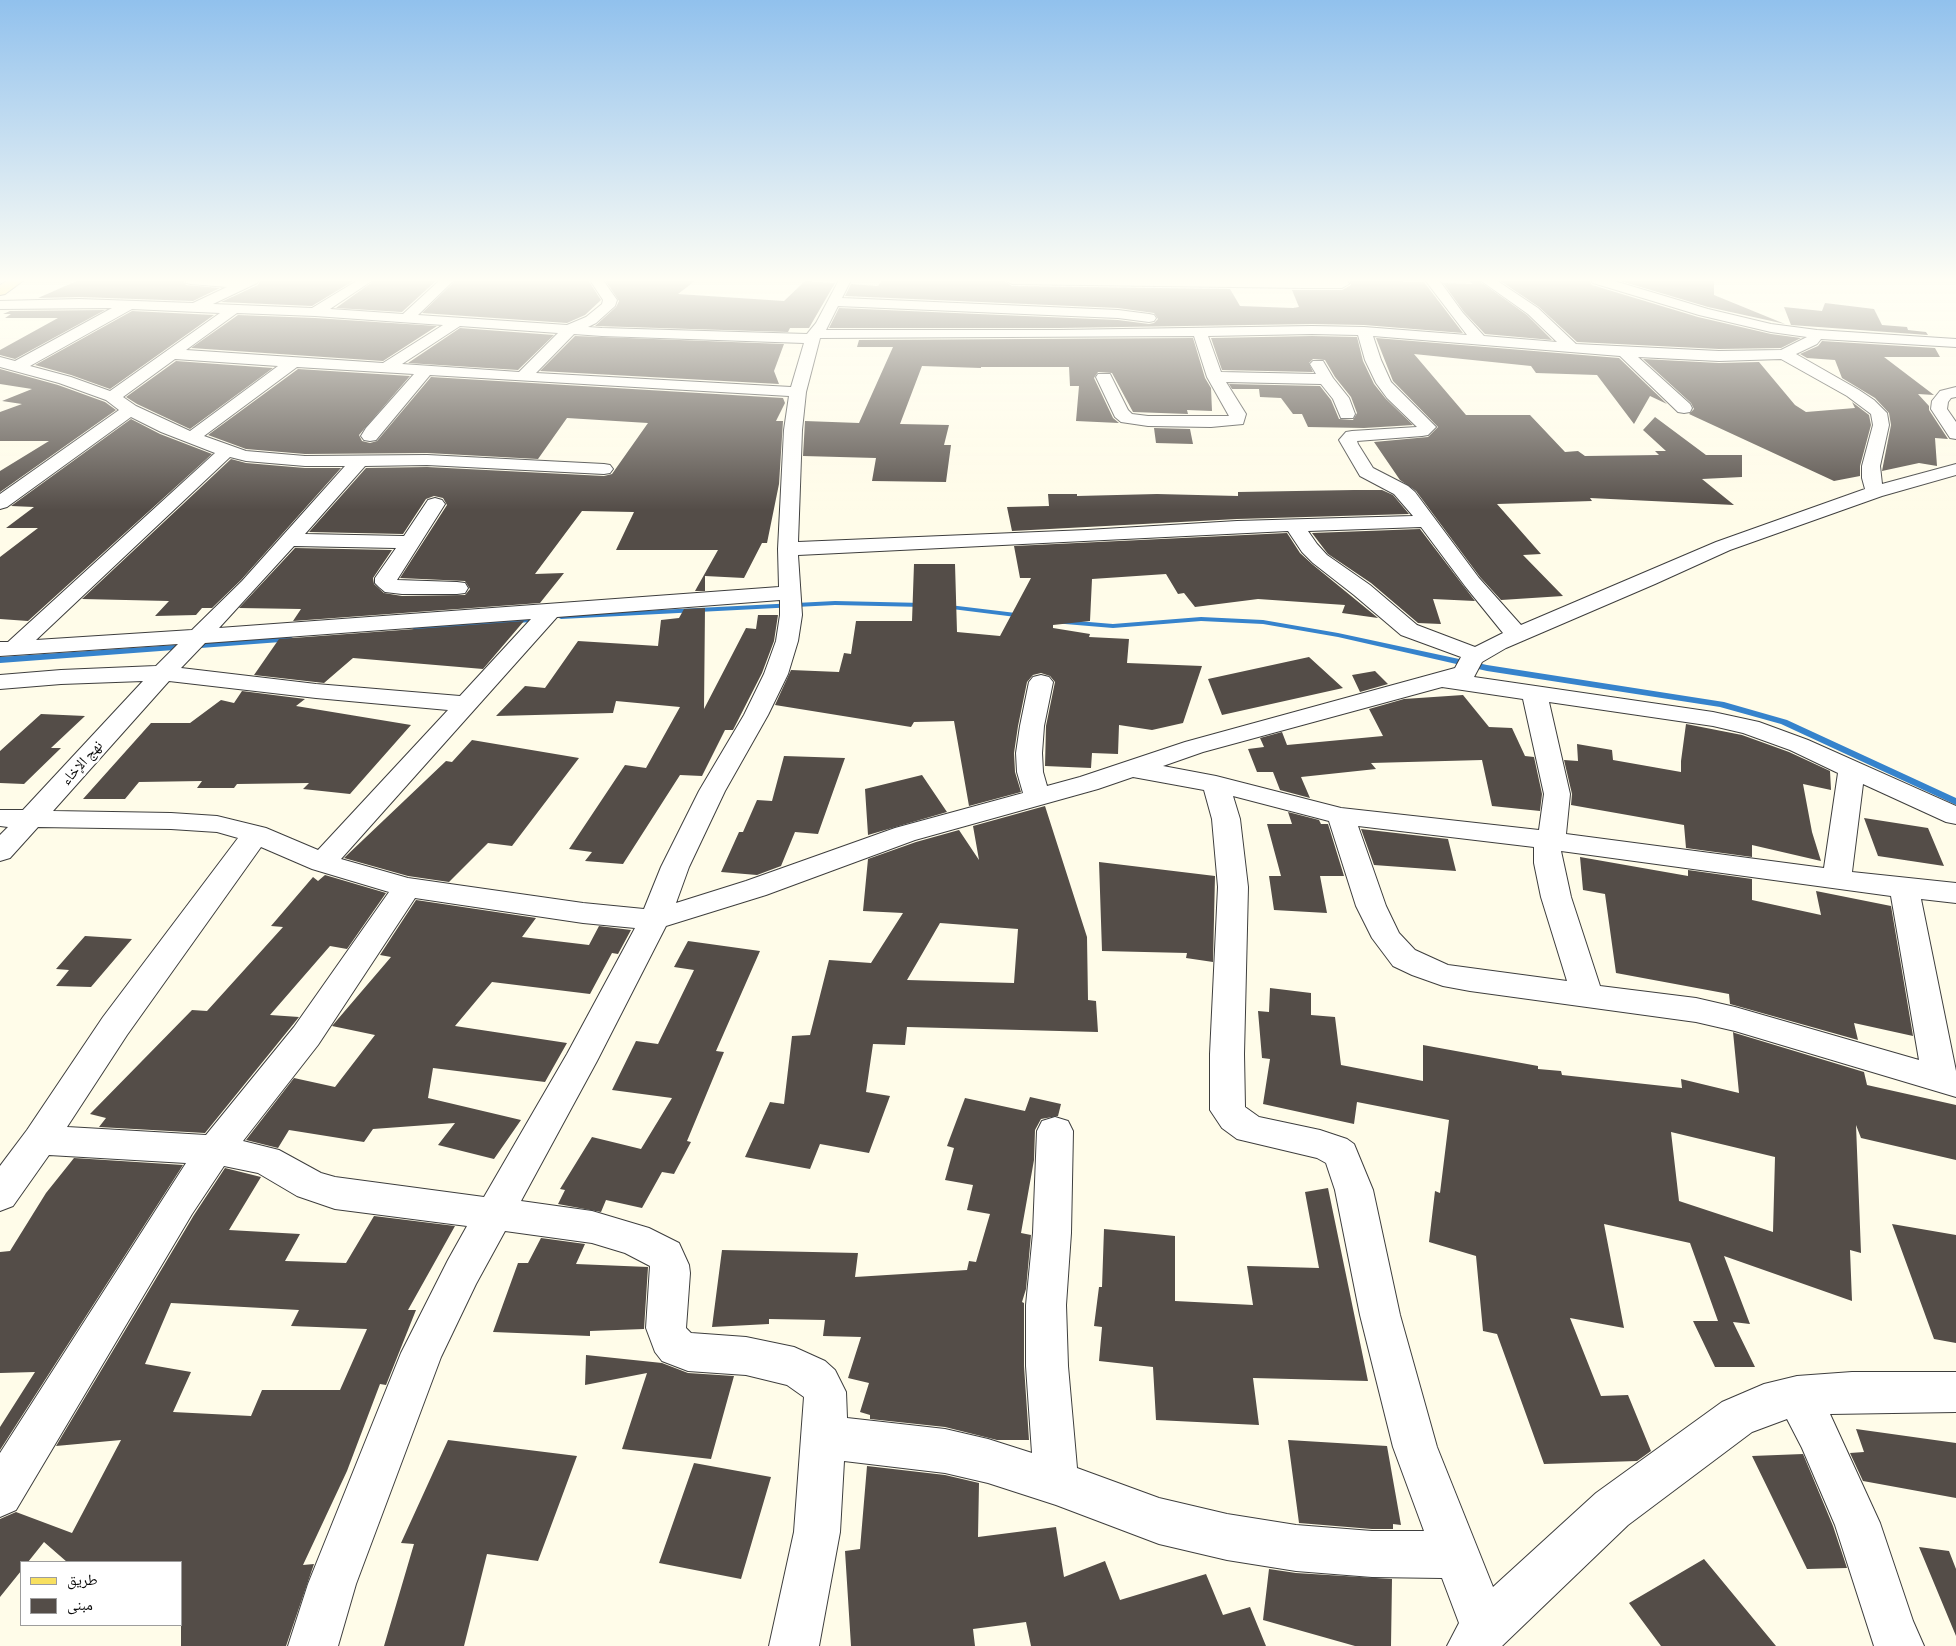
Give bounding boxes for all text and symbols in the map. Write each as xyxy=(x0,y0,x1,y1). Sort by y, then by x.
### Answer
street label: نهج الإخاء xyxy=(57,737,107,789)
legend xyxy=(20,1561,182,1626)
text: طريق xyxy=(67,1567,98,1590)
text: مبنى xyxy=(67,1592,93,1615)

